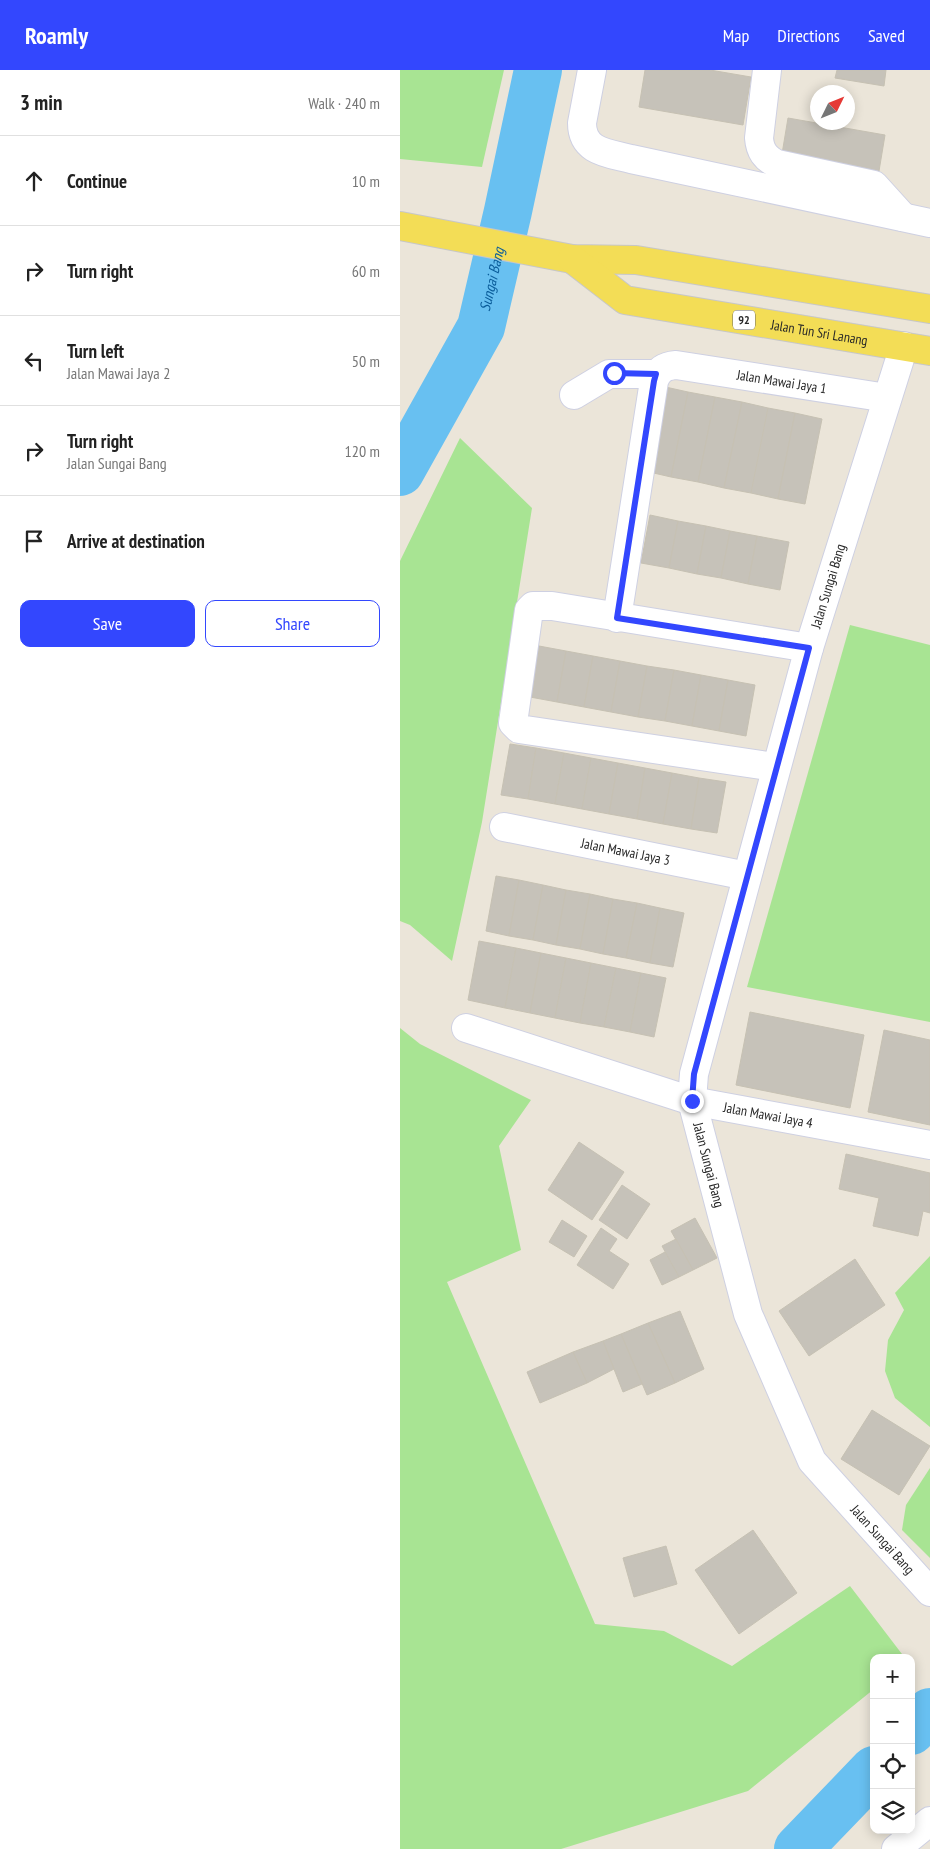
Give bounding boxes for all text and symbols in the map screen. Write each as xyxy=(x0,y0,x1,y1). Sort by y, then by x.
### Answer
text: Roamly xyxy=(25,20,88,51)
text: Map xyxy=(723,24,749,47)
text: Directions xyxy=(777,24,840,47)
text: Saved xyxy=(868,24,905,47)
north arrow xyxy=(810,85,855,130)
text: 3 min xyxy=(20,89,62,116)
text: Walk · 240 m xyxy=(308,93,380,113)
icon: ahead xyxy=(20,167,48,195)
text: Continue xyxy=(67,169,127,193)
text: 10 m xyxy=(352,171,380,191)
water label: Sungai Bang xyxy=(475,244,509,313)
icon: right xyxy=(20,257,48,285)
text: Turn right xyxy=(67,259,133,283)
text: 60 m xyxy=(352,261,380,281)
road number: 92 xyxy=(733,310,755,330)
street label: Jalan Tun Sri Lanang xyxy=(769,315,869,349)
text: Turn left xyxy=(67,339,124,363)
icon: left xyxy=(20,347,48,375)
text: 50 m xyxy=(352,351,380,371)
route start xyxy=(603,362,626,385)
text: Jalan Mawai Jaya 2 xyxy=(67,363,170,383)
street label: Jalan Mawai Jaya 1 xyxy=(735,365,828,397)
text: Turn right xyxy=(67,429,133,453)
icon: right xyxy=(20,437,48,465)
text: 120 m xyxy=(345,441,380,461)
text: Jalan Sungai Bang xyxy=(67,453,167,473)
icon: arrive xyxy=(20,527,48,555)
text: Arrive at destination xyxy=(67,529,205,553)
street label: Jalan Sungai Bang xyxy=(806,542,849,631)
button: Save xyxy=(20,600,195,647)
button: Share xyxy=(205,600,380,647)
street label: Jalan Mawai Jaya 3 xyxy=(578,834,672,869)
route end xyxy=(681,1090,704,1113)
street label: Jalan Mawai Jaya 4 xyxy=(721,1098,815,1132)
street label: Jalan Sungai Bang xyxy=(689,1119,729,1209)
street label: Jalan Sungai Bang xyxy=(846,1500,919,1578)
map controls xyxy=(870,1654,915,1834)
button: + xyxy=(870,1654,915,1699)
button: − xyxy=(870,1699,915,1744)
button: locate xyxy=(870,1744,915,1789)
button: layers xyxy=(870,1789,915,1834)

